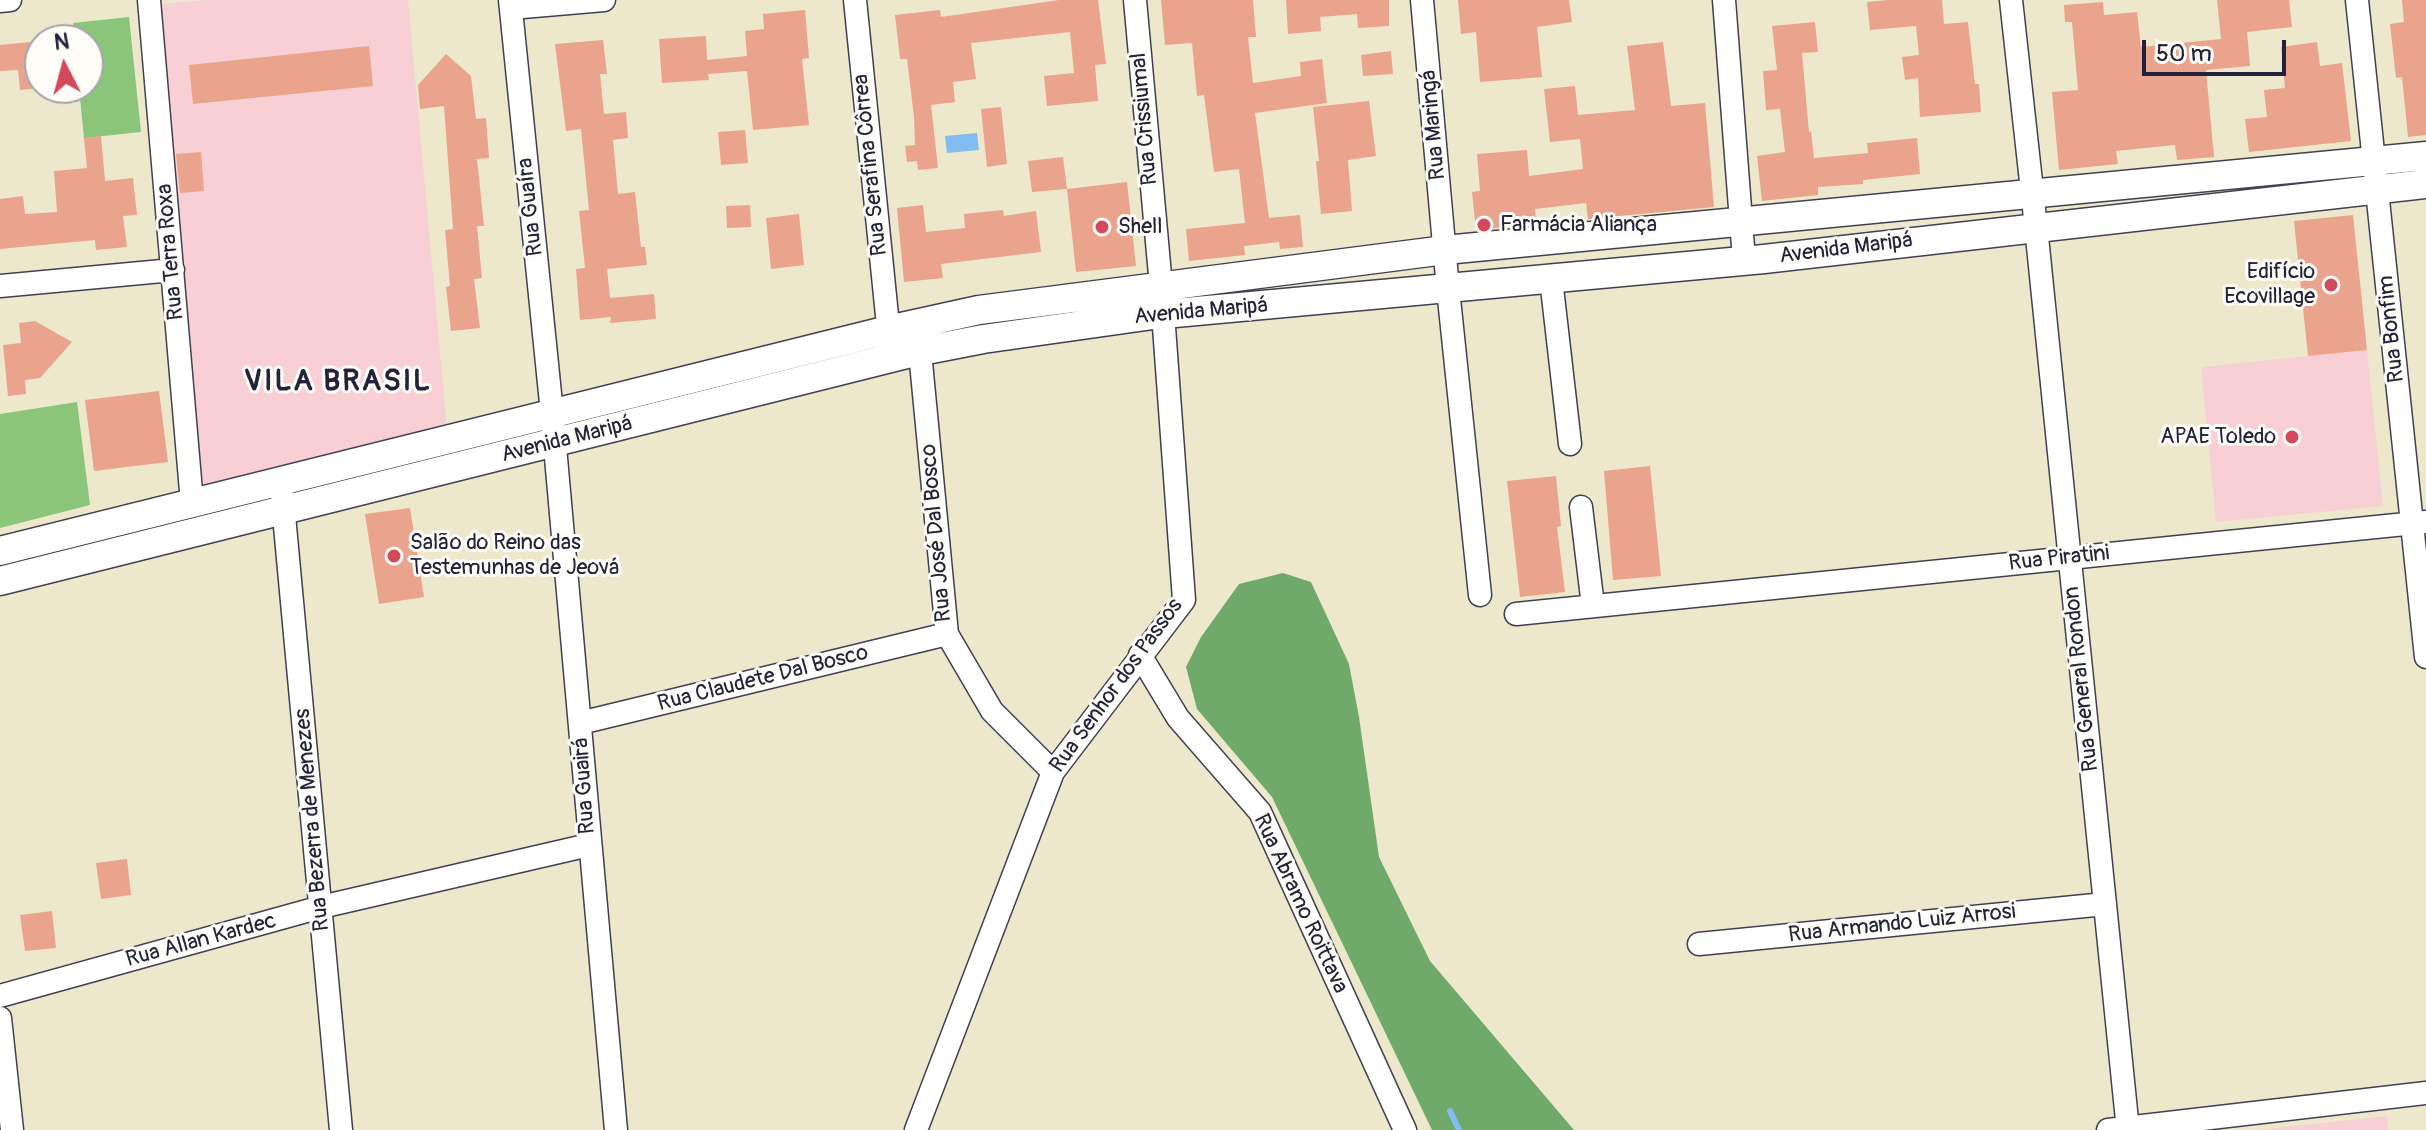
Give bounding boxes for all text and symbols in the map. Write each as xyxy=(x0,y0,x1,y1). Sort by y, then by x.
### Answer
north arrow xyxy=(24,24,104,104)
scale bar xyxy=(2146,24,2290,74)
text: N xyxy=(53,27,71,57)
text: 50 m xyxy=(2156,39,2212,68)
street label: Rua Crissiumal xyxy=(1126,52,1164,186)
street label: Rua Maringá xyxy=(1416,69,1452,181)
street label: Rua Serafina Côrrea xyxy=(848,73,894,257)
street label: Rua Guaíra xyxy=(513,156,549,258)
street label: Rua Terra Roxa xyxy=(152,183,190,321)
place label: Farmácia Aliança xyxy=(1500,212,1657,238)
place label: Shell xyxy=(1118,214,1162,240)
marker: Farmácia Aliança xyxy=(1475,216,1493,234)
marker: Shell xyxy=(1093,218,1111,236)
street label: Avenida Maripá xyxy=(1778,228,1914,270)
place label: Edifício Ecovillage xyxy=(2224,259,2315,310)
street label: Rua Bonfim xyxy=(2373,274,2411,384)
marker: Edifício Ecovillage xyxy=(2322,276,2340,294)
street label: Avenida Maripá xyxy=(1133,293,1269,331)
district label: VILA BRASIL xyxy=(244,364,432,400)
street label: Avenida Maripá xyxy=(499,411,635,469)
place label: APAE Toledo xyxy=(2160,424,2276,450)
marker: APAE Toledo xyxy=(2283,428,2301,446)
street label: Rua José Dal Bosco xyxy=(916,443,958,623)
place label: Salão do Reino das Testemunhas de Jeová xyxy=(410,530,619,582)
street label: Rua Piratini xyxy=(2007,541,2111,577)
marker: Salão do Reino das Testemunhas de Jeová xyxy=(385,547,403,565)
street label: Rua General Rondon xyxy=(2059,585,2105,773)
street label: Rua Senhor dos Passos xyxy=(1045,594,1189,778)
street label: Rua Claudete Dal Bosco xyxy=(655,640,871,718)
street label: Rua Bezerra de Menezes xyxy=(290,708,336,932)
street label: Rua Guairá xyxy=(568,737,602,835)
street label: Rua Abramo Roittava xyxy=(1247,810,1353,998)
street label: Rua Armando Luiz Arrosi xyxy=(1787,899,2017,949)
street label: Rua Allan Kardec xyxy=(123,908,279,974)

